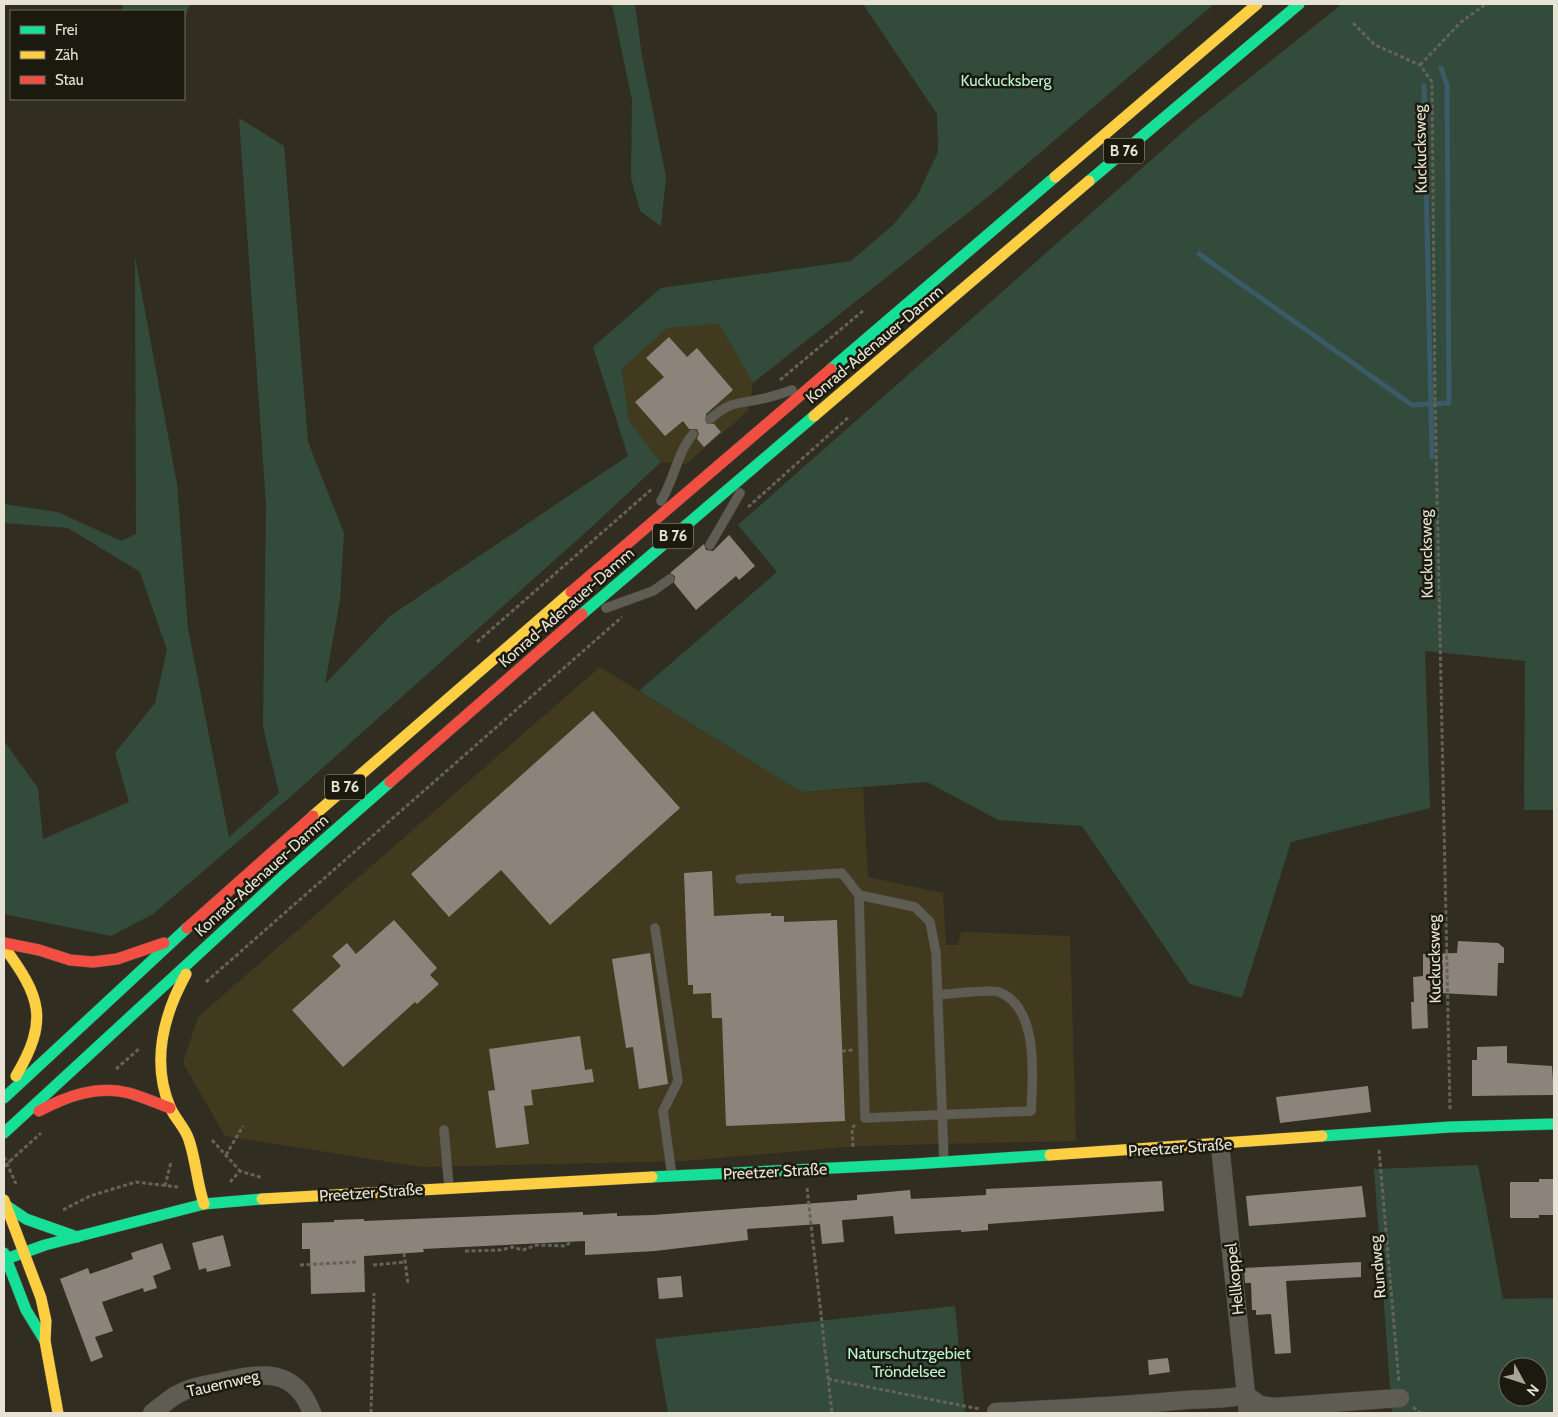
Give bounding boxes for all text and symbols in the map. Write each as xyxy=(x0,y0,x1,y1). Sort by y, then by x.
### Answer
legend xyxy=(10,10,185,100)
text: Frei xyxy=(55,21,78,39)
text: Zäh xyxy=(55,46,78,64)
text: Stau xyxy=(55,71,84,89)
park label: Kuckucksberg xyxy=(961,71,1052,90)
street label: Kuckucksweg xyxy=(1410,103,1431,193)
road number: B 76 xyxy=(1104,138,1144,164)
street label: Konrad-Adenauer-Damm xyxy=(802,281,947,407)
street label: Kuckucksweg xyxy=(1416,508,1437,598)
road number: B 76 xyxy=(653,524,693,548)
street label: Konrad-Adenauer-Damm xyxy=(495,543,638,671)
road number: B 76 xyxy=(325,774,365,800)
street label: Konrad-Adenauer-Damm xyxy=(191,810,332,940)
street label: Kuckucksweg xyxy=(1424,913,1445,1003)
street label: Preetzer Straße xyxy=(1127,1134,1233,1161)
street label: Preetzer Straße xyxy=(722,1159,828,1184)
street label: Preetzer Straße xyxy=(318,1179,424,1206)
street label: Rundweg xyxy=(1365,1234,1390,1299)
street label: Hellkoppel xyxy=(1221,1242,1248,1316)
park label: Naturschutzgebiet Tröndelsee xyxy=(847,1344,971,1381)
north arrow xyxy=(1498,1357,1548,1407)
street label: Tauernweg xyxy=(185,1366,262,1401)
text: N xyxy=(1523,1381,1543,1400)

